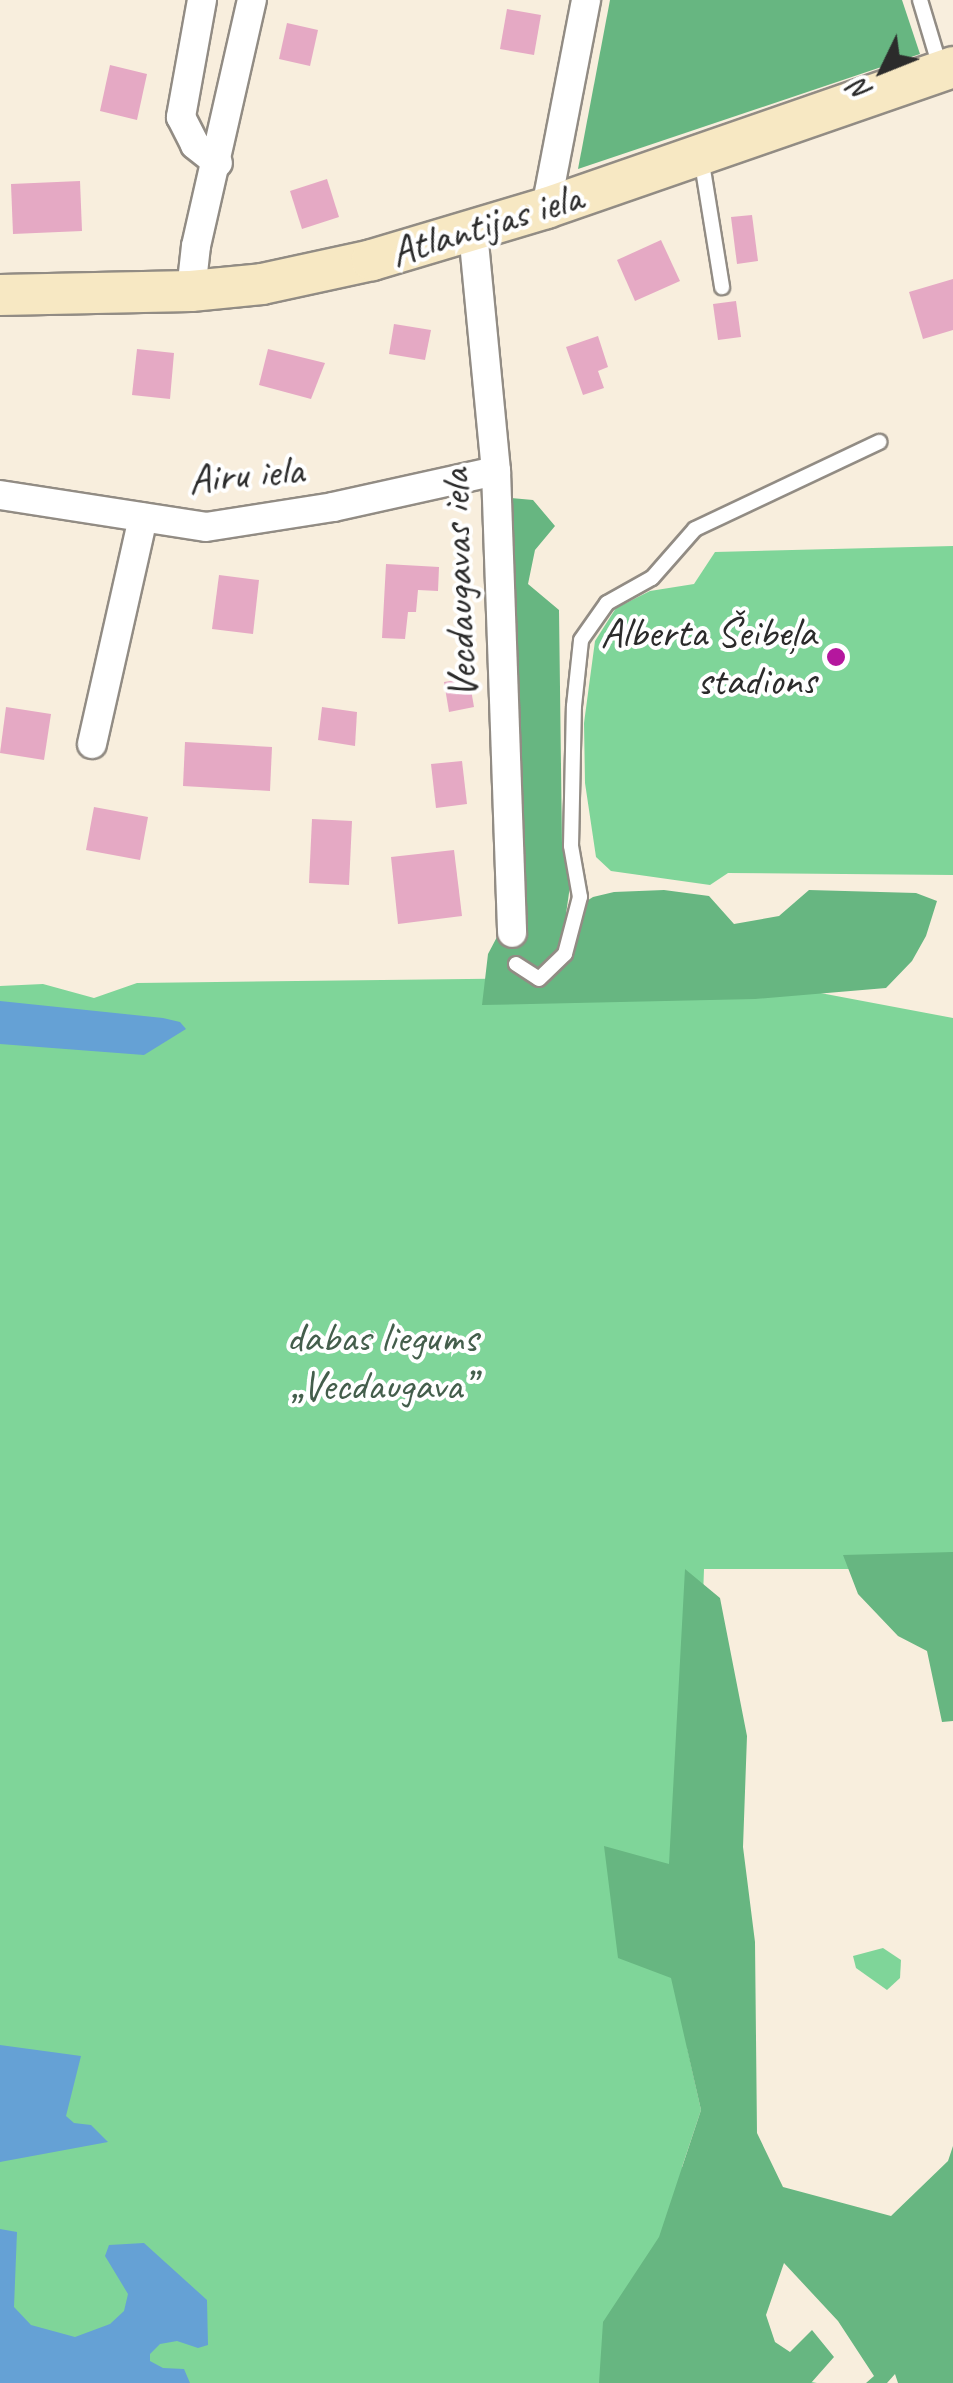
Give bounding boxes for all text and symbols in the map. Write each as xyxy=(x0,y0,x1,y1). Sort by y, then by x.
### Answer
north arrow xyxy=(833,20,933,120)
text: N xyxy=(842,73,879,109)
street label: Atlantijas iela xyxy=(384,172,588,278)
street label: Airu iela xyxy=(186,445,306,505)
street label: Vecdaugavas iela xyxy=(430,468,488,700)
place label: Alberta Šeibeļa stadions xyxy=(601,608,816,706)
marker: Alberta Šeibeļa stadions xyxy=(825,646,847,668)
park label: dabas liegums „Vecdaugava” xyxy=(286,1313,478,1412)

